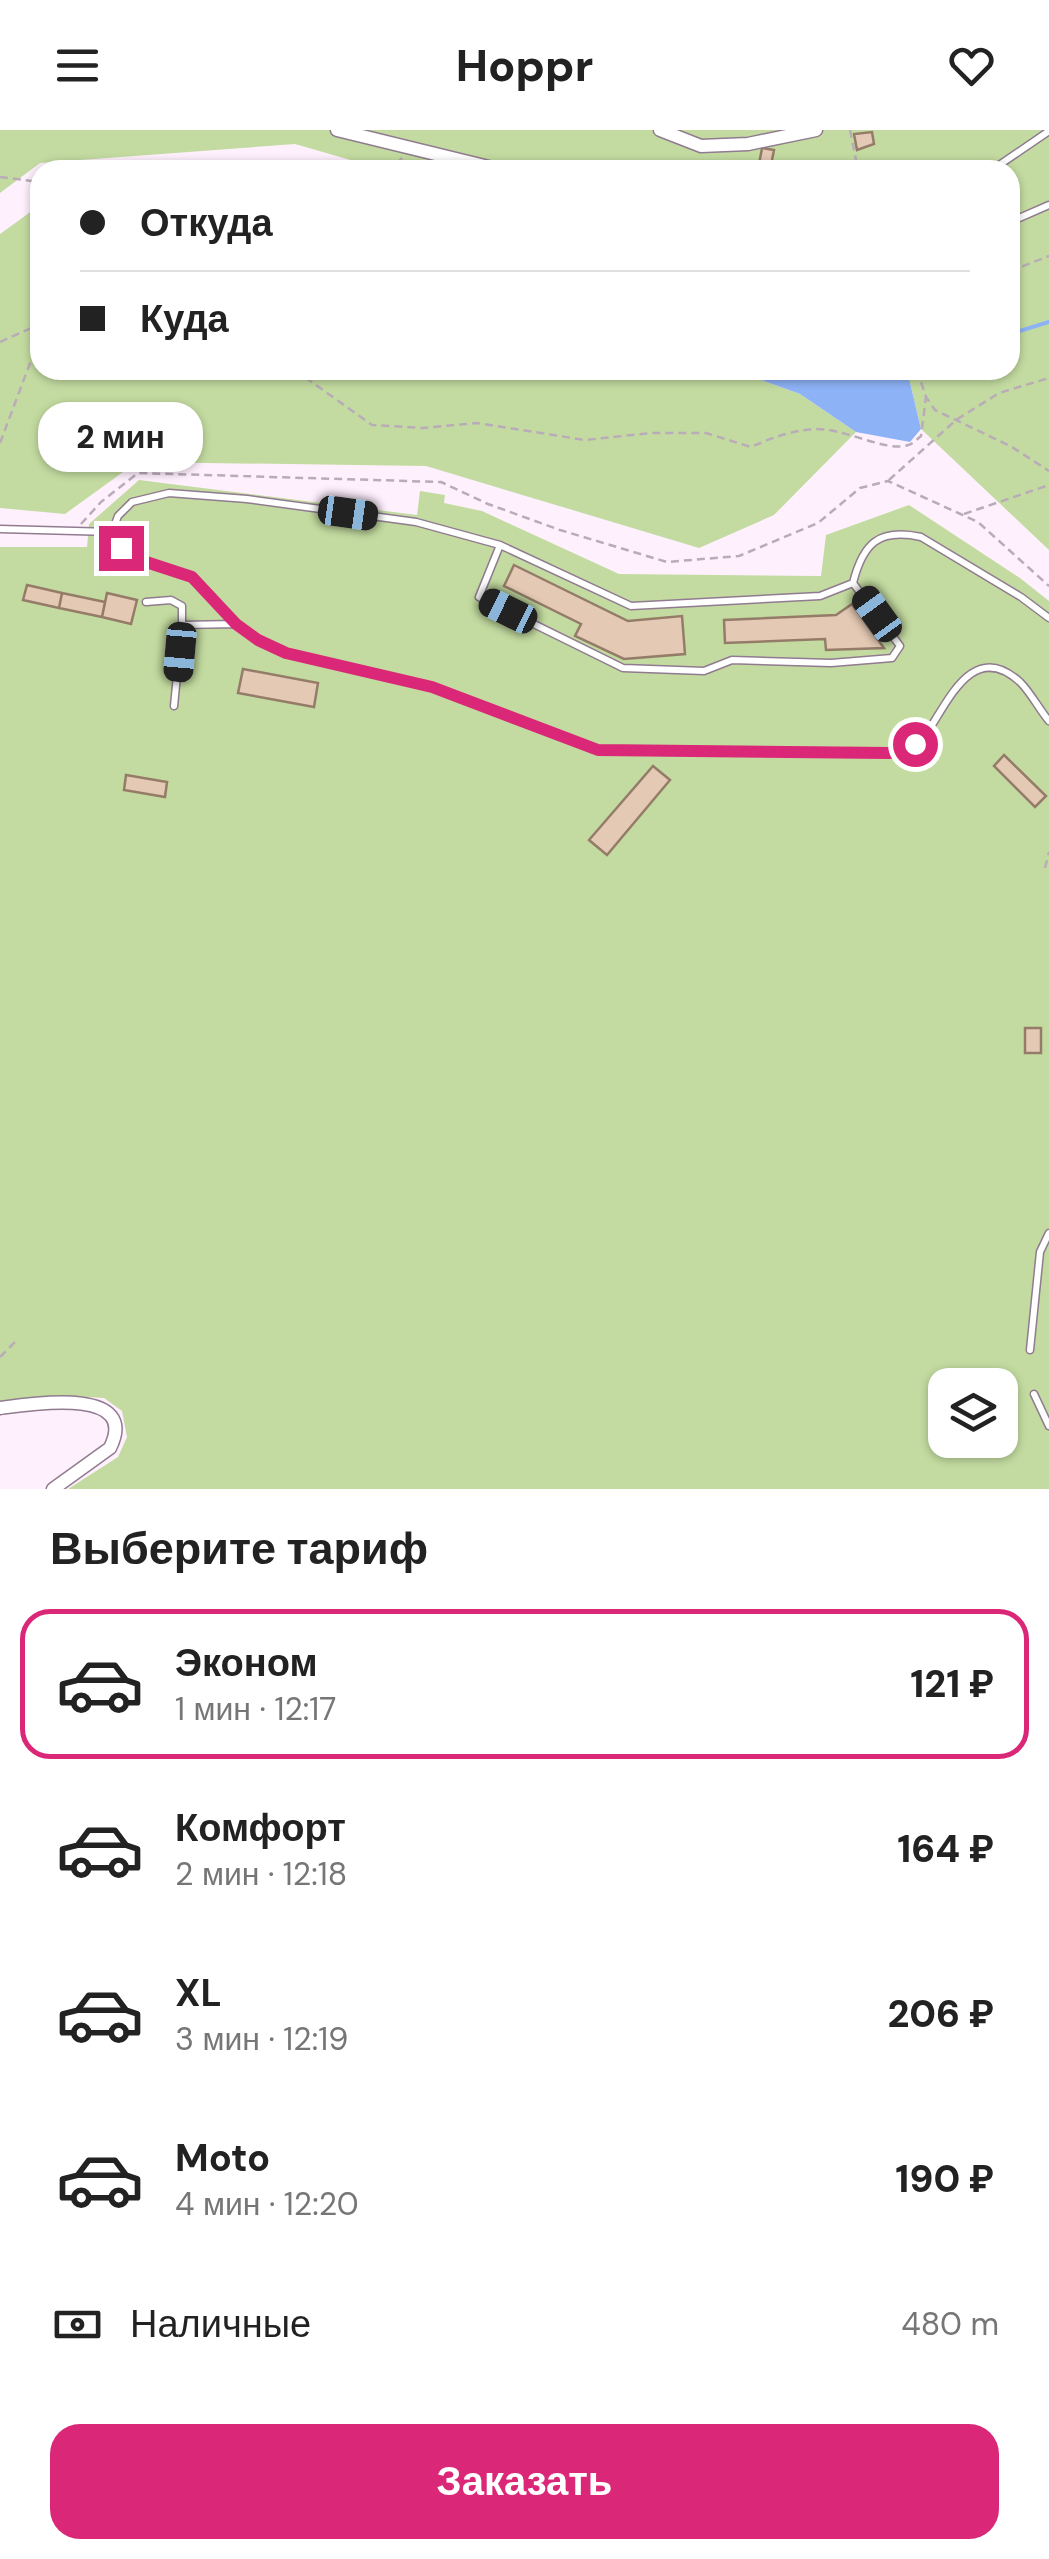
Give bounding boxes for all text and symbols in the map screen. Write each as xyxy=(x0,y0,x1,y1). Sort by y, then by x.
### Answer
text: Hoppr xyxy=(456,36,593,95)
icon: menu xyxy=(50,38,105,93)
icon: heart xyxy=(944,38,999,93)
text: Откуда xyxy=(140,198,273,248)
text: Куда xyxy=(140,294,229,344)
callout: 2 мин xyxy=(38,403,204,473)
text: 2 мин xyxy=(76,416,165,458)
car xyxy=(316,494,380,532)
route end xyxy=(99,526,144,571)
car xyxy=(847,581,907,647)
car xyxy=(474,584,542,638)
car xyxy=(162,621,198,683)
route start xyxy=(893,722,938,767)
map controls xyxy=(928,1368,1018,1458)
button: layers xyxy=(928,1368,1018,1458)
text: Выберите тариф xyxy=(50,1519,428,1578)
text: Эконом xyxy=(175,1638,318,1688)
icon: car xyxy=(55,1639,145,1729)
text: 121 ₽ xyxy=(910,1659,994,1709)
text: 1 мин · 12:17 xyxy=(175,1688,336,1730)
text: Комфорт xyxy=(175,1803,346,1853)
icon: car xyxy=(55,1804,145,1894)
text: 164 ₽ xyxy=(897,1824,994,1874)
text: 2 мин · 12:18 xyxy=(175,1853,347,1895)
text: XL xyxy=(175,1968,222,2018)
icon: car xyxy=(55,1969,145,2059)
text: 206 ₽ xyxy=(887,1989,994,2039)
text: 3 мин · 12:19 xyxy=(175,2018,348,2060)
text: Moto xyxy=(175,2133,270,2183)
icon: car xyxy=(55,2134,145,2224)
text: 190 ₽ xyxy=(895,2154,994,2204)
text: 4 мин · 12:20 xyxy=(175,2183,359,2225)
icon: cash xyxy=(50,2297,105,2352)
text: Наличные xyxy=(130,2299,311,2349)
text: 480 m xyxy=(901,2303,999,2345)
button: Заказать xyxy=(50,2424,999,2539)

